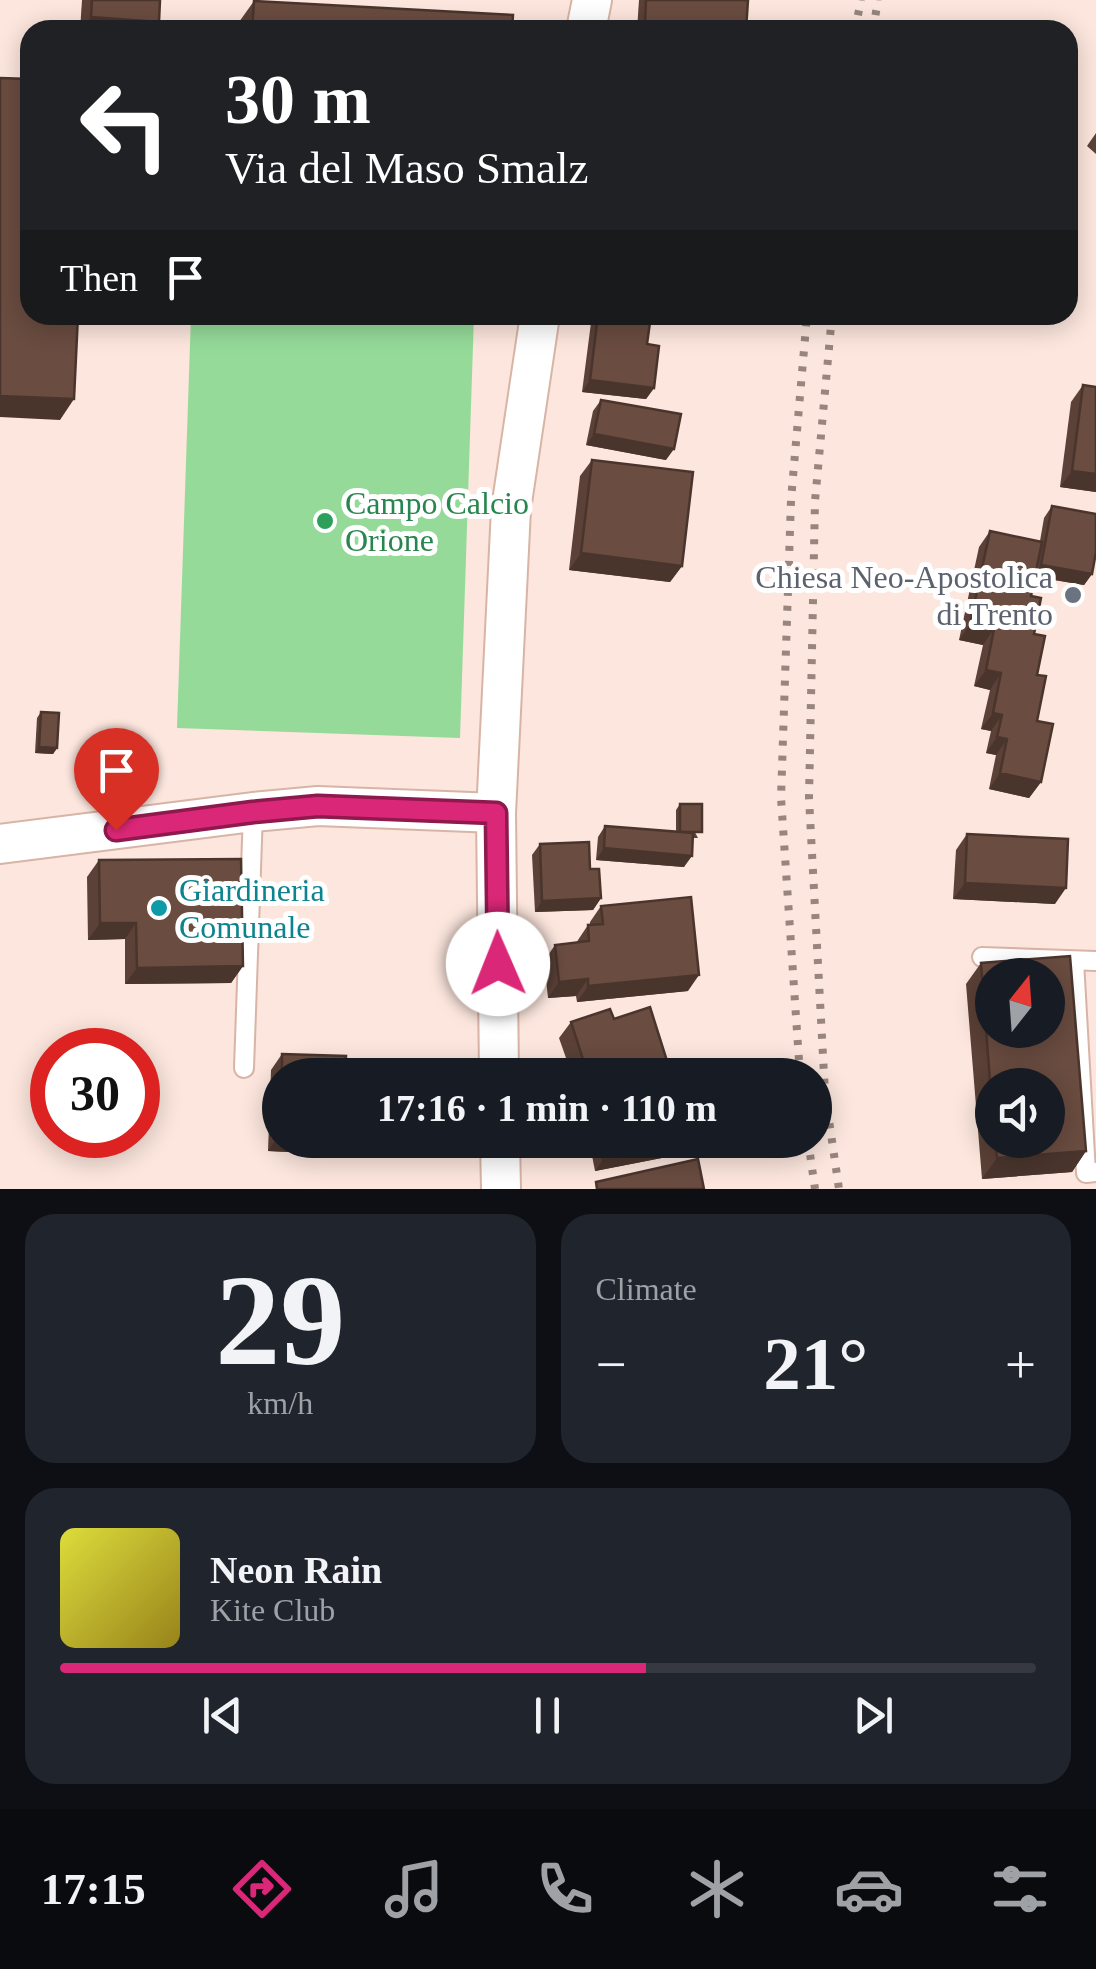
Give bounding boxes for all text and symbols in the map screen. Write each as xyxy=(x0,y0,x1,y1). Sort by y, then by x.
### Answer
icon: left xyxy=(60,60,190,190)
text: 30 m xyxy=(225,61,371,138)
text: Via del Maso Smalz xyxy=(225,143,588,193)
icon: arrive xyxy=(158,250,213,305)
text: Then xyxy=(60,257,138,299)
place label: Campo Calcio Orione xyxy=(345,485,529,558)
marker: Campo Calcio Orione xyxy=(314,510,336,532)
place label: Chiesa Neo-Apostolica di Trento xyxy=(755,559,1053,632)
marker: Chiesa Neo-Apostolica di Trento xyxy=(1062,584,1084,606)
pin xyxy=(74,728,159,831)
icon: arrive xyxy=(89,743,144,798)
place label: Giardineria Comunale xyxy=(179,872,325,945)
marker: Giardineria Comunale xyxy=(148,897,170,919)
position arrow xyxy=(446,912,550,1016)
north arrow xyxy=(975,958,1065,1048)
map controls xyxy=(975,958,1065,1158)
speed limit sign: 30 xyxy=(30,1028,160,1158)
button: sound xyxy=(975,1068,1065,1158)
text: 17:16 · 1 min · 110 m xyxy=(377,1087,717,1129)
text: 29 xyxy=(215,1248,345,1392)
text: Climate xyxy=(596,1271,697,1307)
text: 21° xyxy=(763,1322,868,1405)
text: − xyxy=(596,1334,627,1395)
text: + xyxy=(1005,1334,1036,1395)
text: km/h xyxy=(247,1385,313,1421)
text: Neon Rain xyxy=(210,1549,382,1591)
text: Kite Club xyxy=(210,1592,335,1628)
icon: previous xyxy=(195,1688,250,1743)
icon: pause xyxy=(520,1688,575,1743)
icon: next xyxy=(846,1688,901,1743)
icon: directions xyxy=(227,1854,297,1924)
icon: music xyxy=(379,1854,449,1924)
icon: phone xyxy=(530,1854,600,1924)
icon: climate xyxy=(682,1854,752,1924)
icon: car xyxy=(834,1854,904,1924)
icon: filters xyxy=(985,1854,1055,1924)
text: 17:15 xyxy=(41,1864,146,1914)

